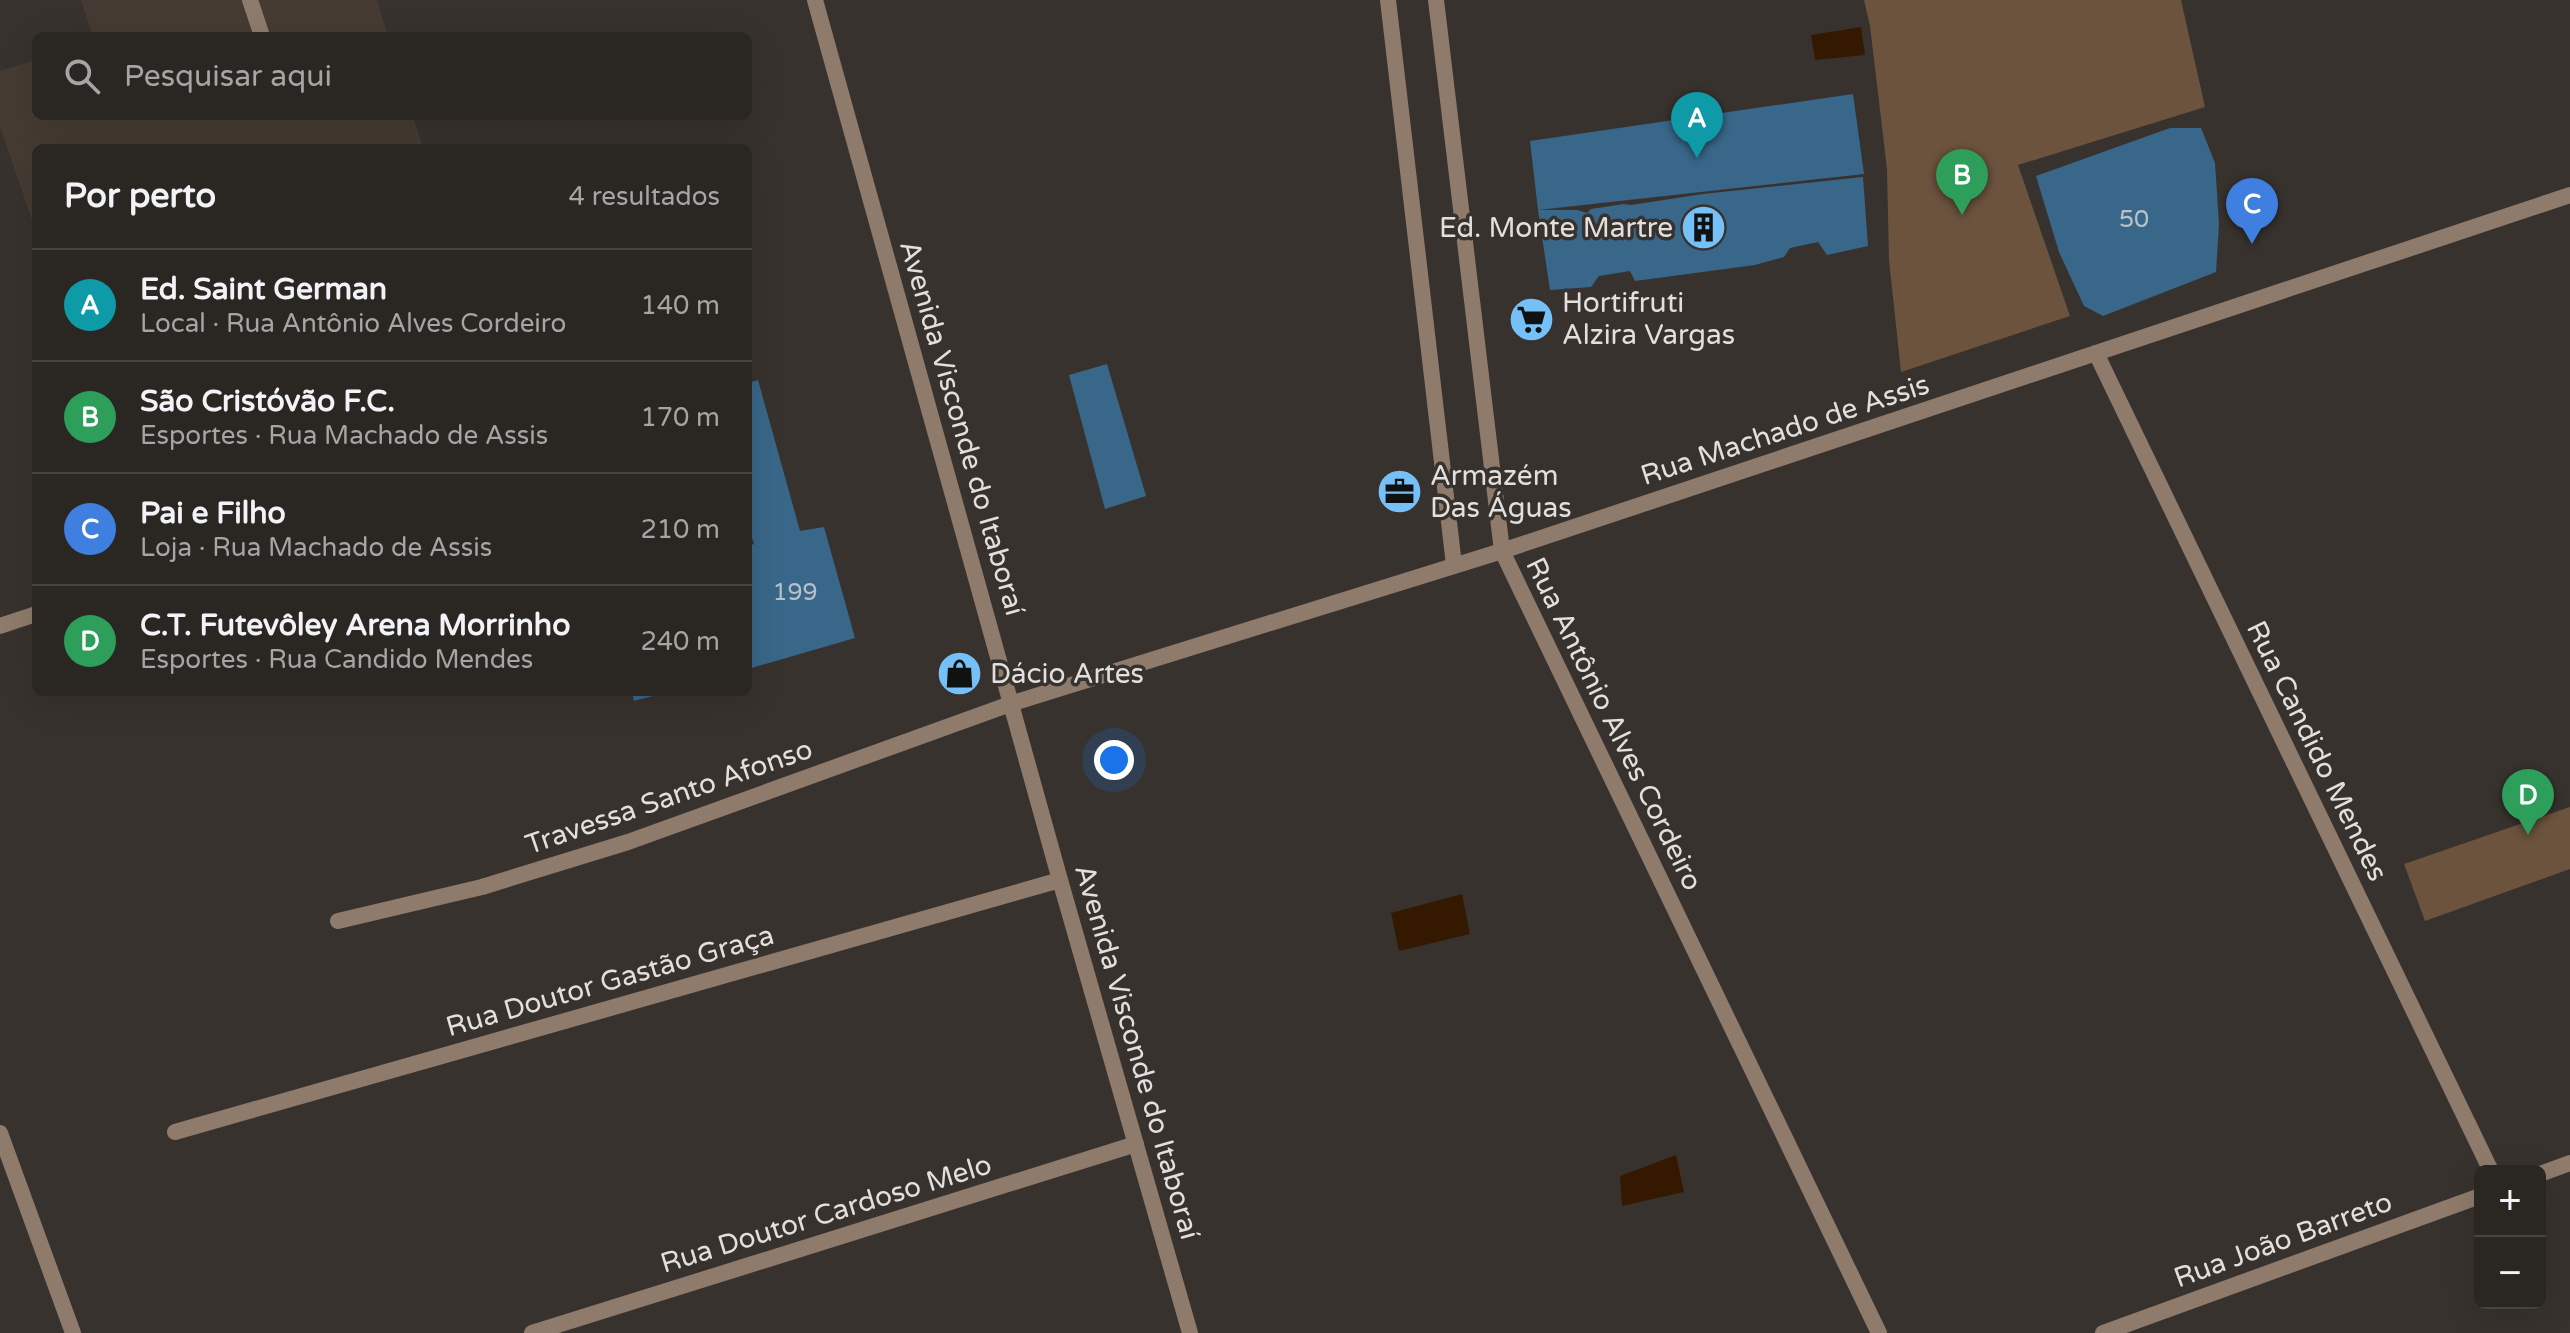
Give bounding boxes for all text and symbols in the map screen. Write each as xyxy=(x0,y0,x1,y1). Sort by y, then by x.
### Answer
search box xyxy=(32,32,752,120)
icon: search xyxy=(60,54,104,98)
text: Pesquisar aqui xyxy=(124,58,332,95)
pin: A xyxy=(1671,92,1723,158)
pin: B xyxy=(1936,149,1988,215)
text: Por perto xyxy=(64,176,216,217)
pin: C xyxy=(2226,178,2278,244)
text: 4 resultados xyxy=(569,181,720,212)
building icon: Ed. Monte Martre xyxy=(1680,204,1728,252)
house number: 50 xyxy=(2119,205,2149,234)
place label: Ed. Monte Martre xyxy=(1439,211,1673,245)
street label: Avenida Visconde do Itaboraí xyxy=(892,237,1032,619)
text: Ed. Saint German xyxy=(140,271,387,308)
place label: Hortifruti Alzira Vargas xyxy=(1562,286,1735,352)
text: A xyxy=(80,290,100,321)
text: 140 m xyxy=(640,290,720,321)
supermarket icon: Hortifruti Alzira Vargas xyxy=(1507,295,1555,343)
text: Local · Rua Antônio Alves Cordeiro xyxy=(140,308,566,339)
street label: Rua Machado de Assis xyxy=(1636,367,1934,493)
text: São Cristóvão F.C. xyxy=(140,383,395,420)
text: B xyxy=(81,402,99,433)
text: 170 m xyxy=(640,402,720,433)
text: Esportes · Rua Machado de Assis xyxy=(140,420,548,451)
place label: Armazém Das Águas xyxy=(1430,459,1572,525)
office icon: Armazém Das Águas xyxy=(1375,468,1423,516)
text: Pai e Filho xyxy=(140,495,286,532)
text: C xyxy=(81,514,99,545)
text: 210 m xyxy=(640,514,720,545)
text: Loja · Rua Machado de Assis xyxy=(140,532,492,563)
street label: Rua Antônio Alves Cordeiro xyxy=(1518,552,1710,896)
house number: 199 xyxy=(772,578,818,607)
text: C.T. Futevôley Arena Morrinho xyxy=(140,607,570,644)
street label: Rua Candido Mendes xyxy=(2239,615,2395,887)
text: D xyxy=(80,626,100,657)
text: 240 m xyxy=(640,626,720,657)
text: Esportes · Rua Candido Mendes xyxy=(140,644,533,675)
shop icon: Dácio Artes xyxy=(935,650,983,698)
place label: Dácio Artes xyxy=(990,657,1144,691)
street label: Travessa Santo Afonso xyxy=(521,732,817,862)
your location xyxy=(1094,740,1134,780)
pin: D xyxy=(2502,769,2554,835)
street label: Avenida Visconde do Itaboraí xyxy=(1067,861,1207,1243)
street label: Rua Doutor Gastão Graça xyxy=(442,918,778,1044)
street label: Rua Doutor Cardoso Melo xyxy=(656,1147,996,1281)
map controls xyxy=(2474,1165,2546,1309)
button: + xyxy=(2474,1165,2546,1237)
street label: Rua João Barreto xyxy=(2169,1185,2397,1295)
button: − xyxy=(2474,1237,2546,1309)

